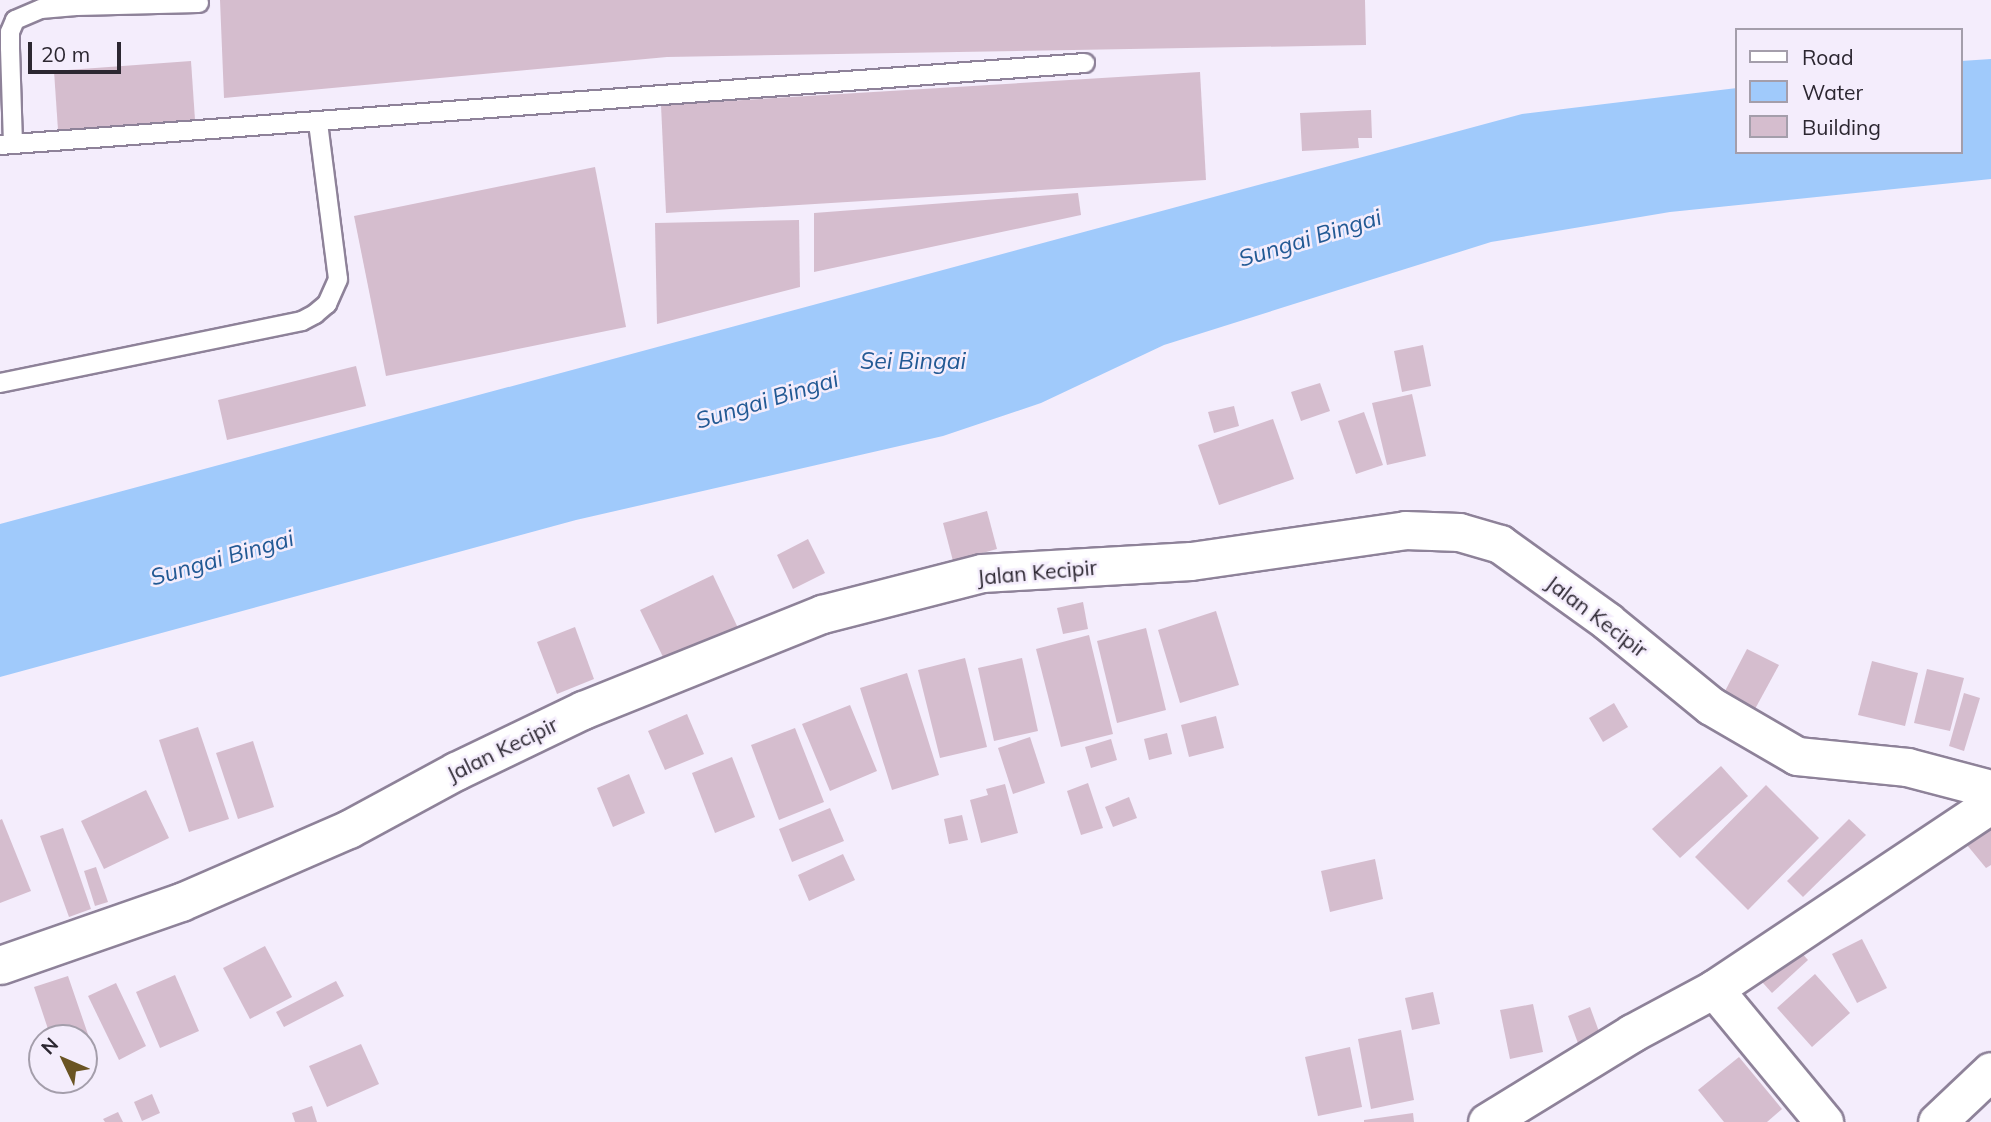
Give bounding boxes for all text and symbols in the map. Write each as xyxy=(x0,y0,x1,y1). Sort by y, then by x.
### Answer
scale bar xyxy=(32,28,124,72)
legend xyxy=(1736,28,1963,154)
text: 20 m xyxy=(41,41,90,67)
text: Road xyxy=(1802,44,1853,70)
text: Water xyxy=(1802,79,1863,105)
text: Building xyxy=(1802,114,1881,140)
water label: Sungai Bingai xyxy=(1235,203,1385,273)
water label: Sei Bingai xyxy=(860,347,966,375)
water label: Sungai Bingai xyxy=(692,365,842,435)
water label: Sungai Bingai xyxy=(147,524,297,592)
street label: Jalan Kecipir xyxy=(976,554,1098,590)
street label: Jalan Kecipir xyxy=(1541,570,1653,662)
street label: Jalan Kecipir xyxy=(443,711,561,787)
north arrow xyxy=(28,1024,98,1094)
text: N xyxy=(36,1032,63,1059)

